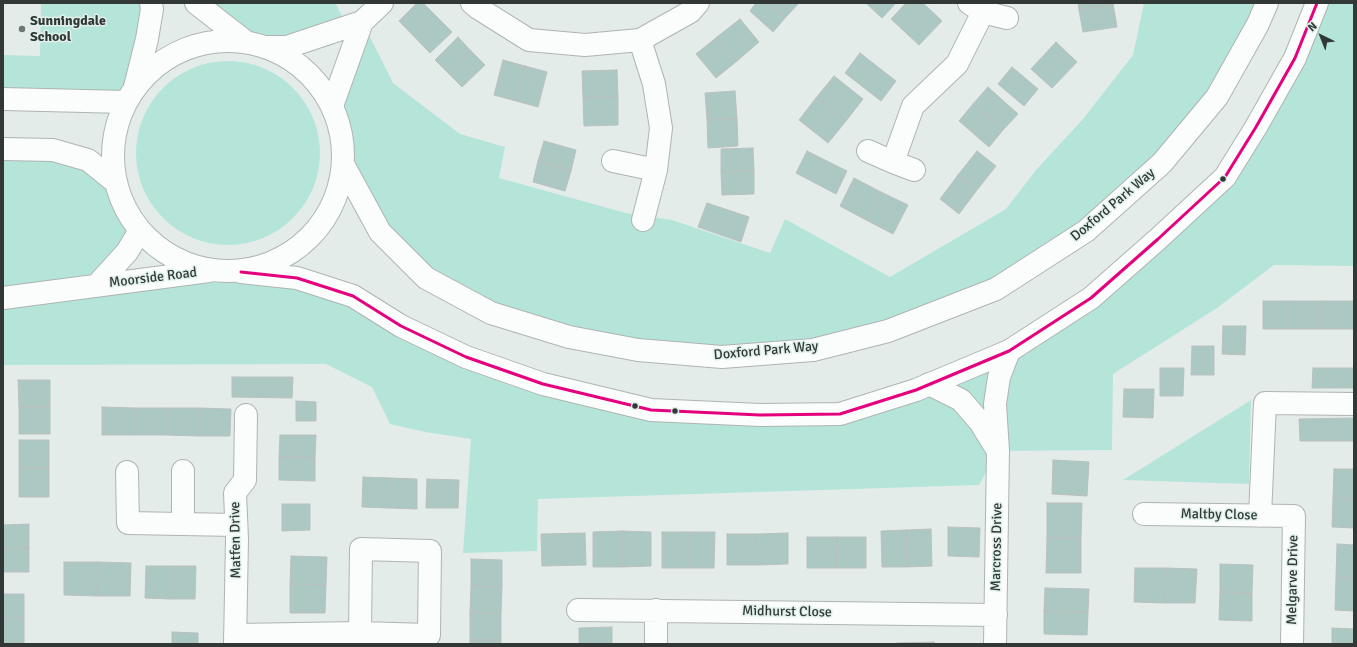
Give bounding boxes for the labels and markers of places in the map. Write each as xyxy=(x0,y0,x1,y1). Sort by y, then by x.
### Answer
place label: Sunningdale School xyxy=(30,13,106,46)
marker: Sunningdale School xyxy=(17,24,27,34)
unlabelled marker xyxy=(1218,174,1228,184)
unlabelled marker xyxy=(630,401,640,411)
unlabelled marker xyxy=(670,406,680,416)

